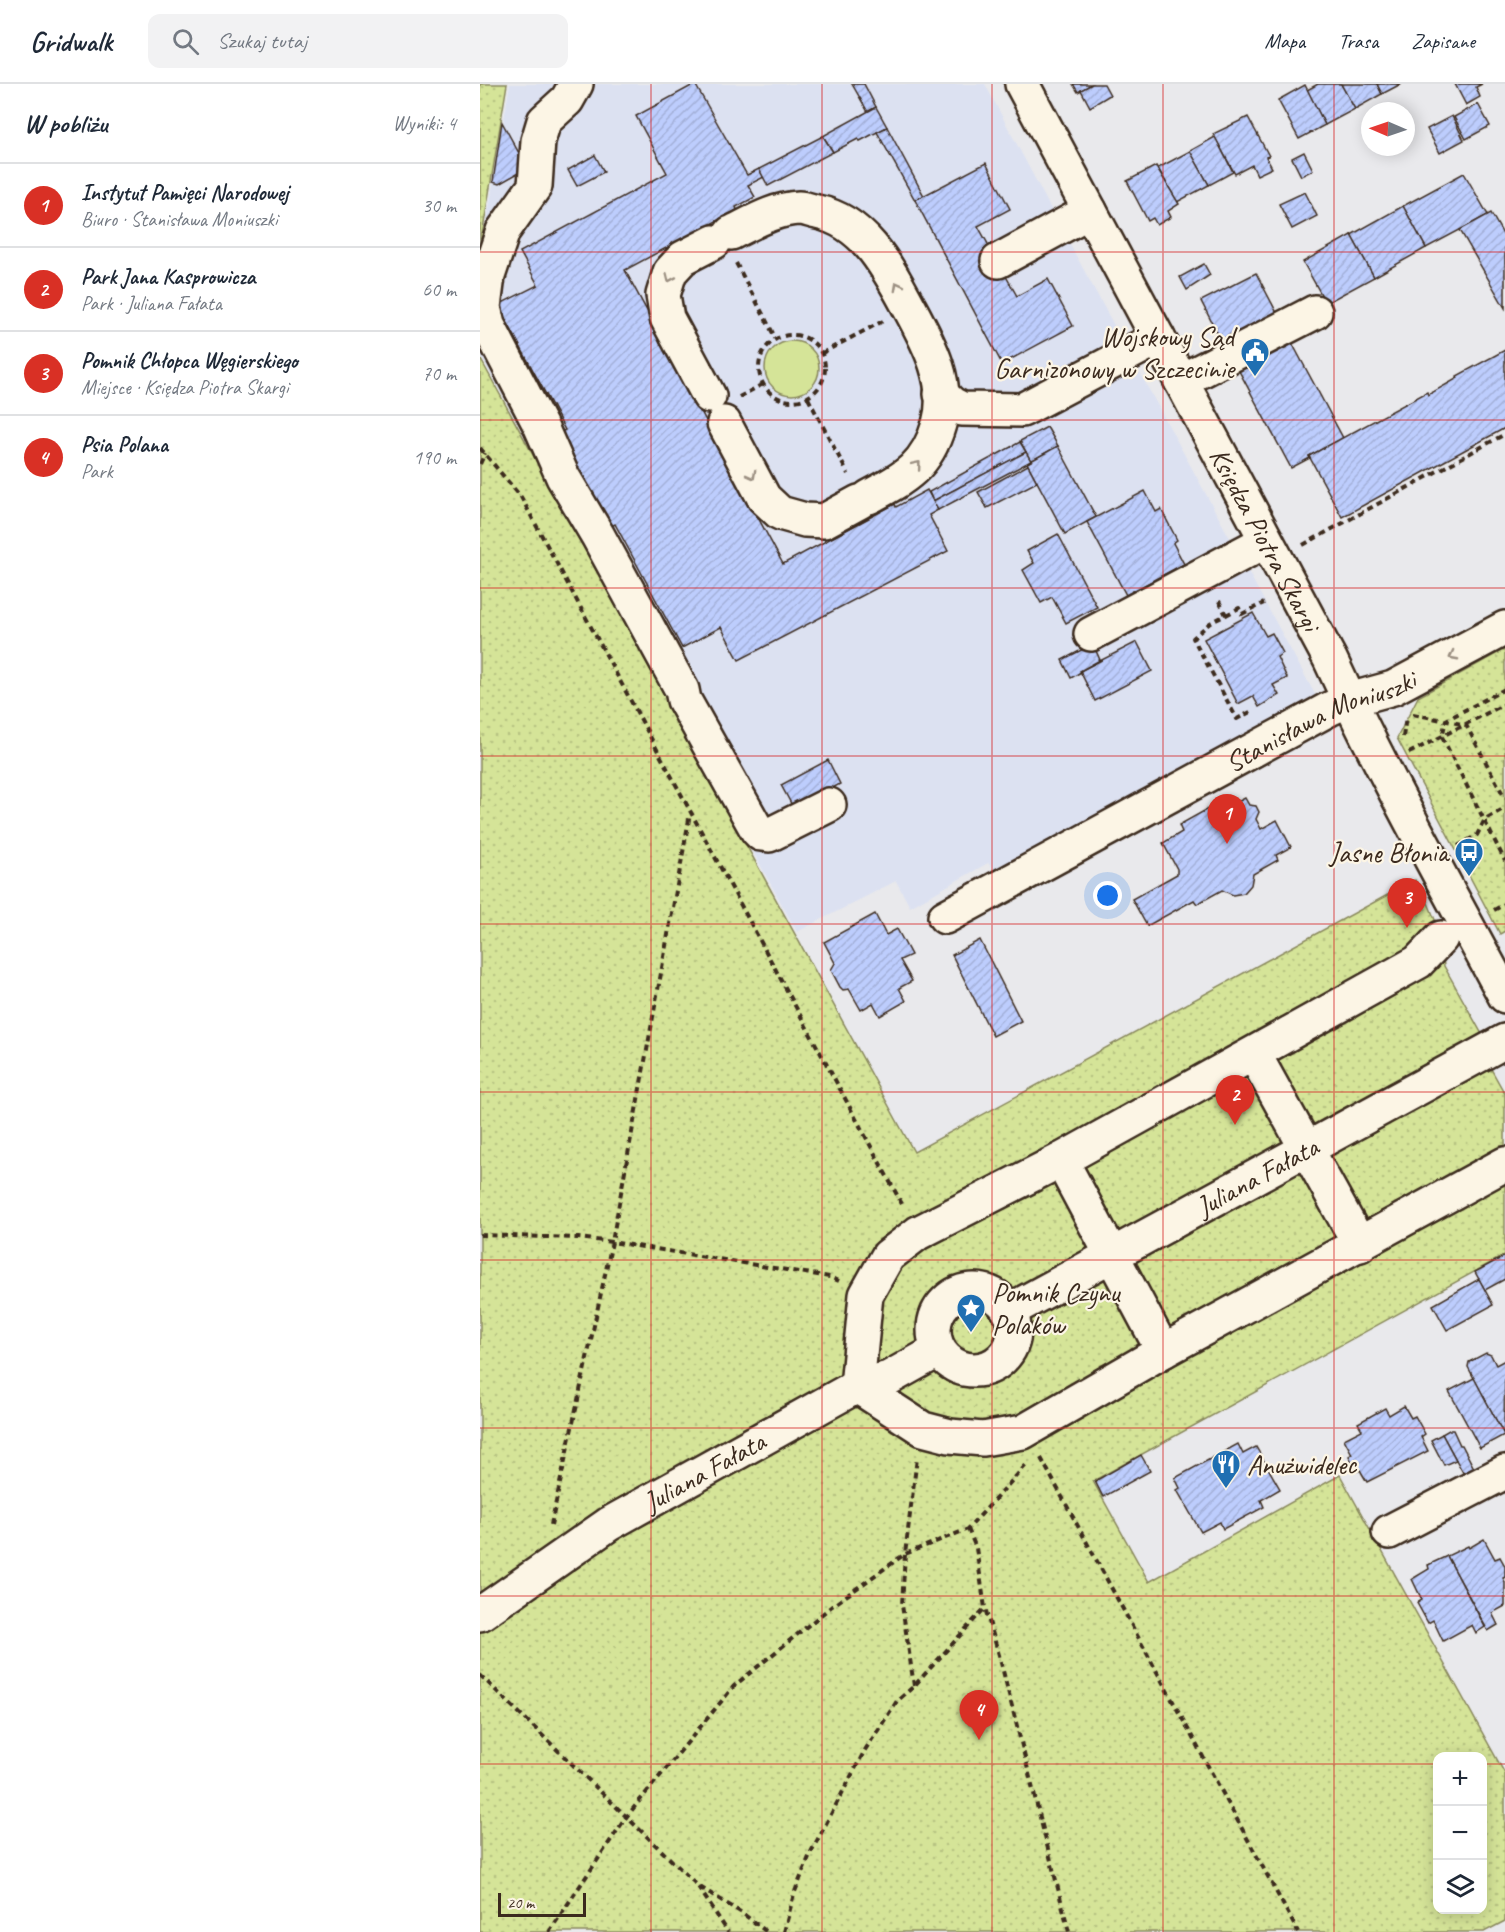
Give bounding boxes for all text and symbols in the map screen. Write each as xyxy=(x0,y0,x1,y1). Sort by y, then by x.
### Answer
search box xyxy=(148,14,568,68)
text: Gridwalk xyxy=(30,24,112,59)
icon: search xyxy=(169,25,202,58)
text: Szukaj tutaj xyxy=(217,27,307,55)
text: Mapa xyxy=(1265,28,1305,54)
text: Trasa xyxy=(1338,28,1378,54)
text: Zapisane xyxy=(1411,28,1475,54)
north arrow xyxy=(1361,102,1415,156)
text: W pobliżu xyxy=(24,107,107,140)
text: Wyniki: 4 xyxy=(393,111,456,136)
text: Instytut Pamięci Narodowej xyxy=(81,179,289,207)
text: 1 xyxy=(39,193,48,218)
text: 30 m xyxy=(422,193,456,218)
text: Biuro · Stanisława Moniuszki xyxy=(81,207,277,232)
text: Park Jana Kasprowicza xyxy=(81,263,255,291)
one-way arrow xyxy=(665,271,677,282)
text: 2 xyxy=(39,277,48,302)
text: 60 m xyxy=(422,277,456,302)
one-way arrow xyxy=(894,281,905,292)
text: Park · Juliana Fałata xyxy=(81,291,222,316)
place label: Wojskowy Sąd Garnizonowy w Szczecinie xyxy=(994,319,1238,386)
public building icon: Wojskowy Sąd Garnizonowy w Szczecinie xyxy=(1239,336,1271,378)
text: Pomnik Chłopca Węgierskiego xyxy=(81,347,298,375)
text: 3 xyxy=(39,361,48,386)
text: 70 m xyxy=(422,361,456,386)
text: Miejsce · Księdza Piotra Skargi xyxy=(81,375,289,400)
text: Psia Polana xyxy=(81,431,168,459)
street label: Księdza Piotra Skargi xyxy=(1202,441,1331,640)
text: 4 xyxy=(39,445,48,470)
text: 190 m xyxy=(413,445,456,470)
text: Park xyxy=(81,459,113,484)
one-way arrow xyxy=(909,460,920,471)
one-way arrow xyxy=(745,468,756,479)
one-way arrow xyxy=(1449,648,1460,660)
street label: Stanisława Moniuszki xyxy=(1219,660,1425,780)
pin: 1 xyxy=(1208,794,1246,844)
place label: Jasne Błonia xyxy=(1328,835,1451,870)
bus stop icon: Jasne Błonia xyxy=(1453,836,1485,878)
pin: 3 xyxy=(1388,878,1426,928)
your location xyxy=(1093,881,1122,910)
pin: 2 xyxy=(1216,1076,1254,1125)
street label: Juliana Fałata xyxy=(1188,1128,1325,1225)
place label: Pomnik Czynu Polaków xyxy=(992,1275,1121,1342)
place icon: Pomnik Czynu Polaków xyxy=(955,1292,987,1334)
street label: Juliana Fałata xyxy=(635,1422,773,1520)
place label: Anużwidelec xyxy=(1247,1447,1358,1482)
restaurant icon: Anużwidelec xyxy=(1210,1448,1242,1490)
pin: 4 xyxy=(960,1690,998,1740)
map controls xyxy=(1433,1752,1487,1914)
button: + xyxy=(1433,1752,1487,1806)
button: − xyxy=(1433,1806,1487,1860)
button: layers xyxy=(1433,1860,1487,1914)
scale bar xyxy=(498,1890,586,1918)
text: 20 m xyxy=(507,1893,534,1913)

